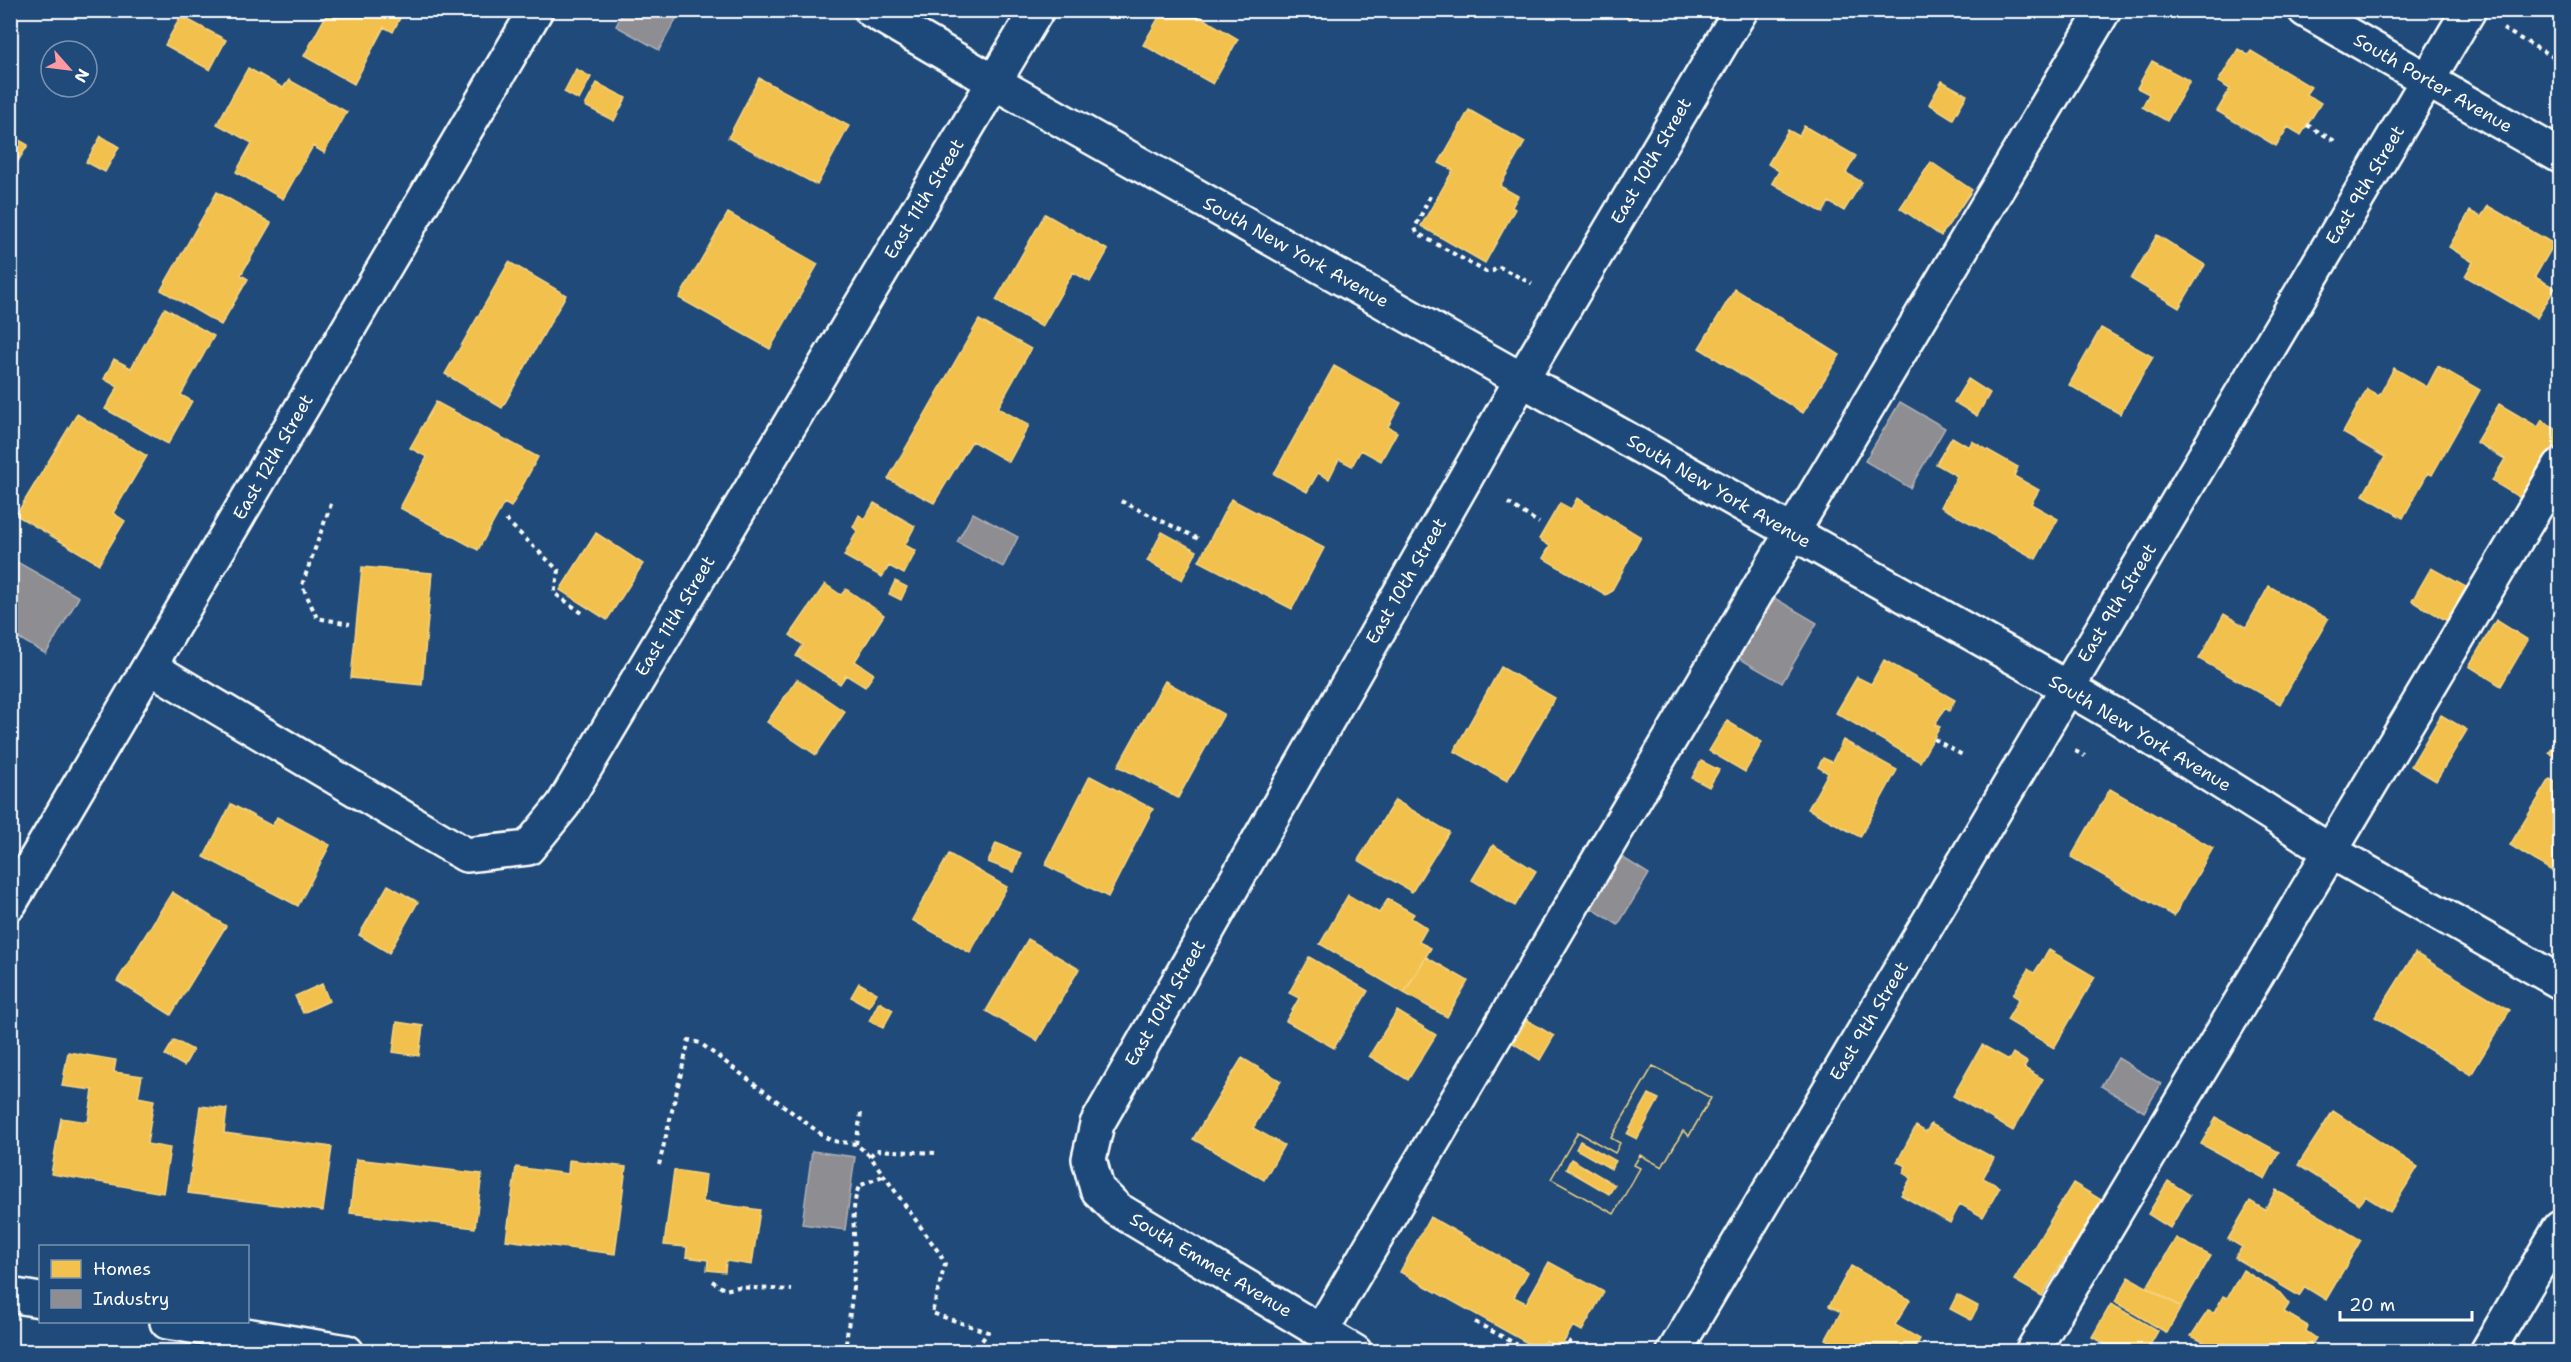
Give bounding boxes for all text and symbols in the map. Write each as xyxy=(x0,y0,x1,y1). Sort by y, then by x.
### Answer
street label: South Porter Avenue xyxy=(2349,28,2517,138)
north arrow xyxy=(39,39,99,99)
text: N xyxy=(70,65,94,86)
street label: East 10th Street xyxy=(1605,93,1697,229)
street label: East 9th Street xyxy=(2320,121,2410,249)
street label: East 11th Street xyxy=(879,134,970,264)
street label: South New York Avenue xyxy=(1199,191,1393,313)
street label: East 12th Street xyxy=(227,390,319,524)
street label: South New York Avenue xyxy=(1623,428,1815,554)
street label: East 10th Street xyxy=(1360,513,1452,649)
street label: East 9th Street xyxy=(2072,539,2162,667)
street label: East 11th Street xyxy=(630,551,721,681)
street label: South New York Avenue xyxy=(2044,669,2236,797)
street label: East 10th Street xyxy=(1119,935,1211,1071)
street label: East 9th Street xyxy=(1824,957,1914,1085)
street label: South Emmet Avenue xyxy=(1125,1207,1297,1323)
legend xyxy=(39,1245,249,1323)
text: Homes xyxy=(93,1257,151,1281)
scale bar xyxy=(2340,1284,2472,1322)
text: Industry xyxy=(93,1287,169,1311)
text: 20 m xyxy=(2349,1293,2395,1317)

